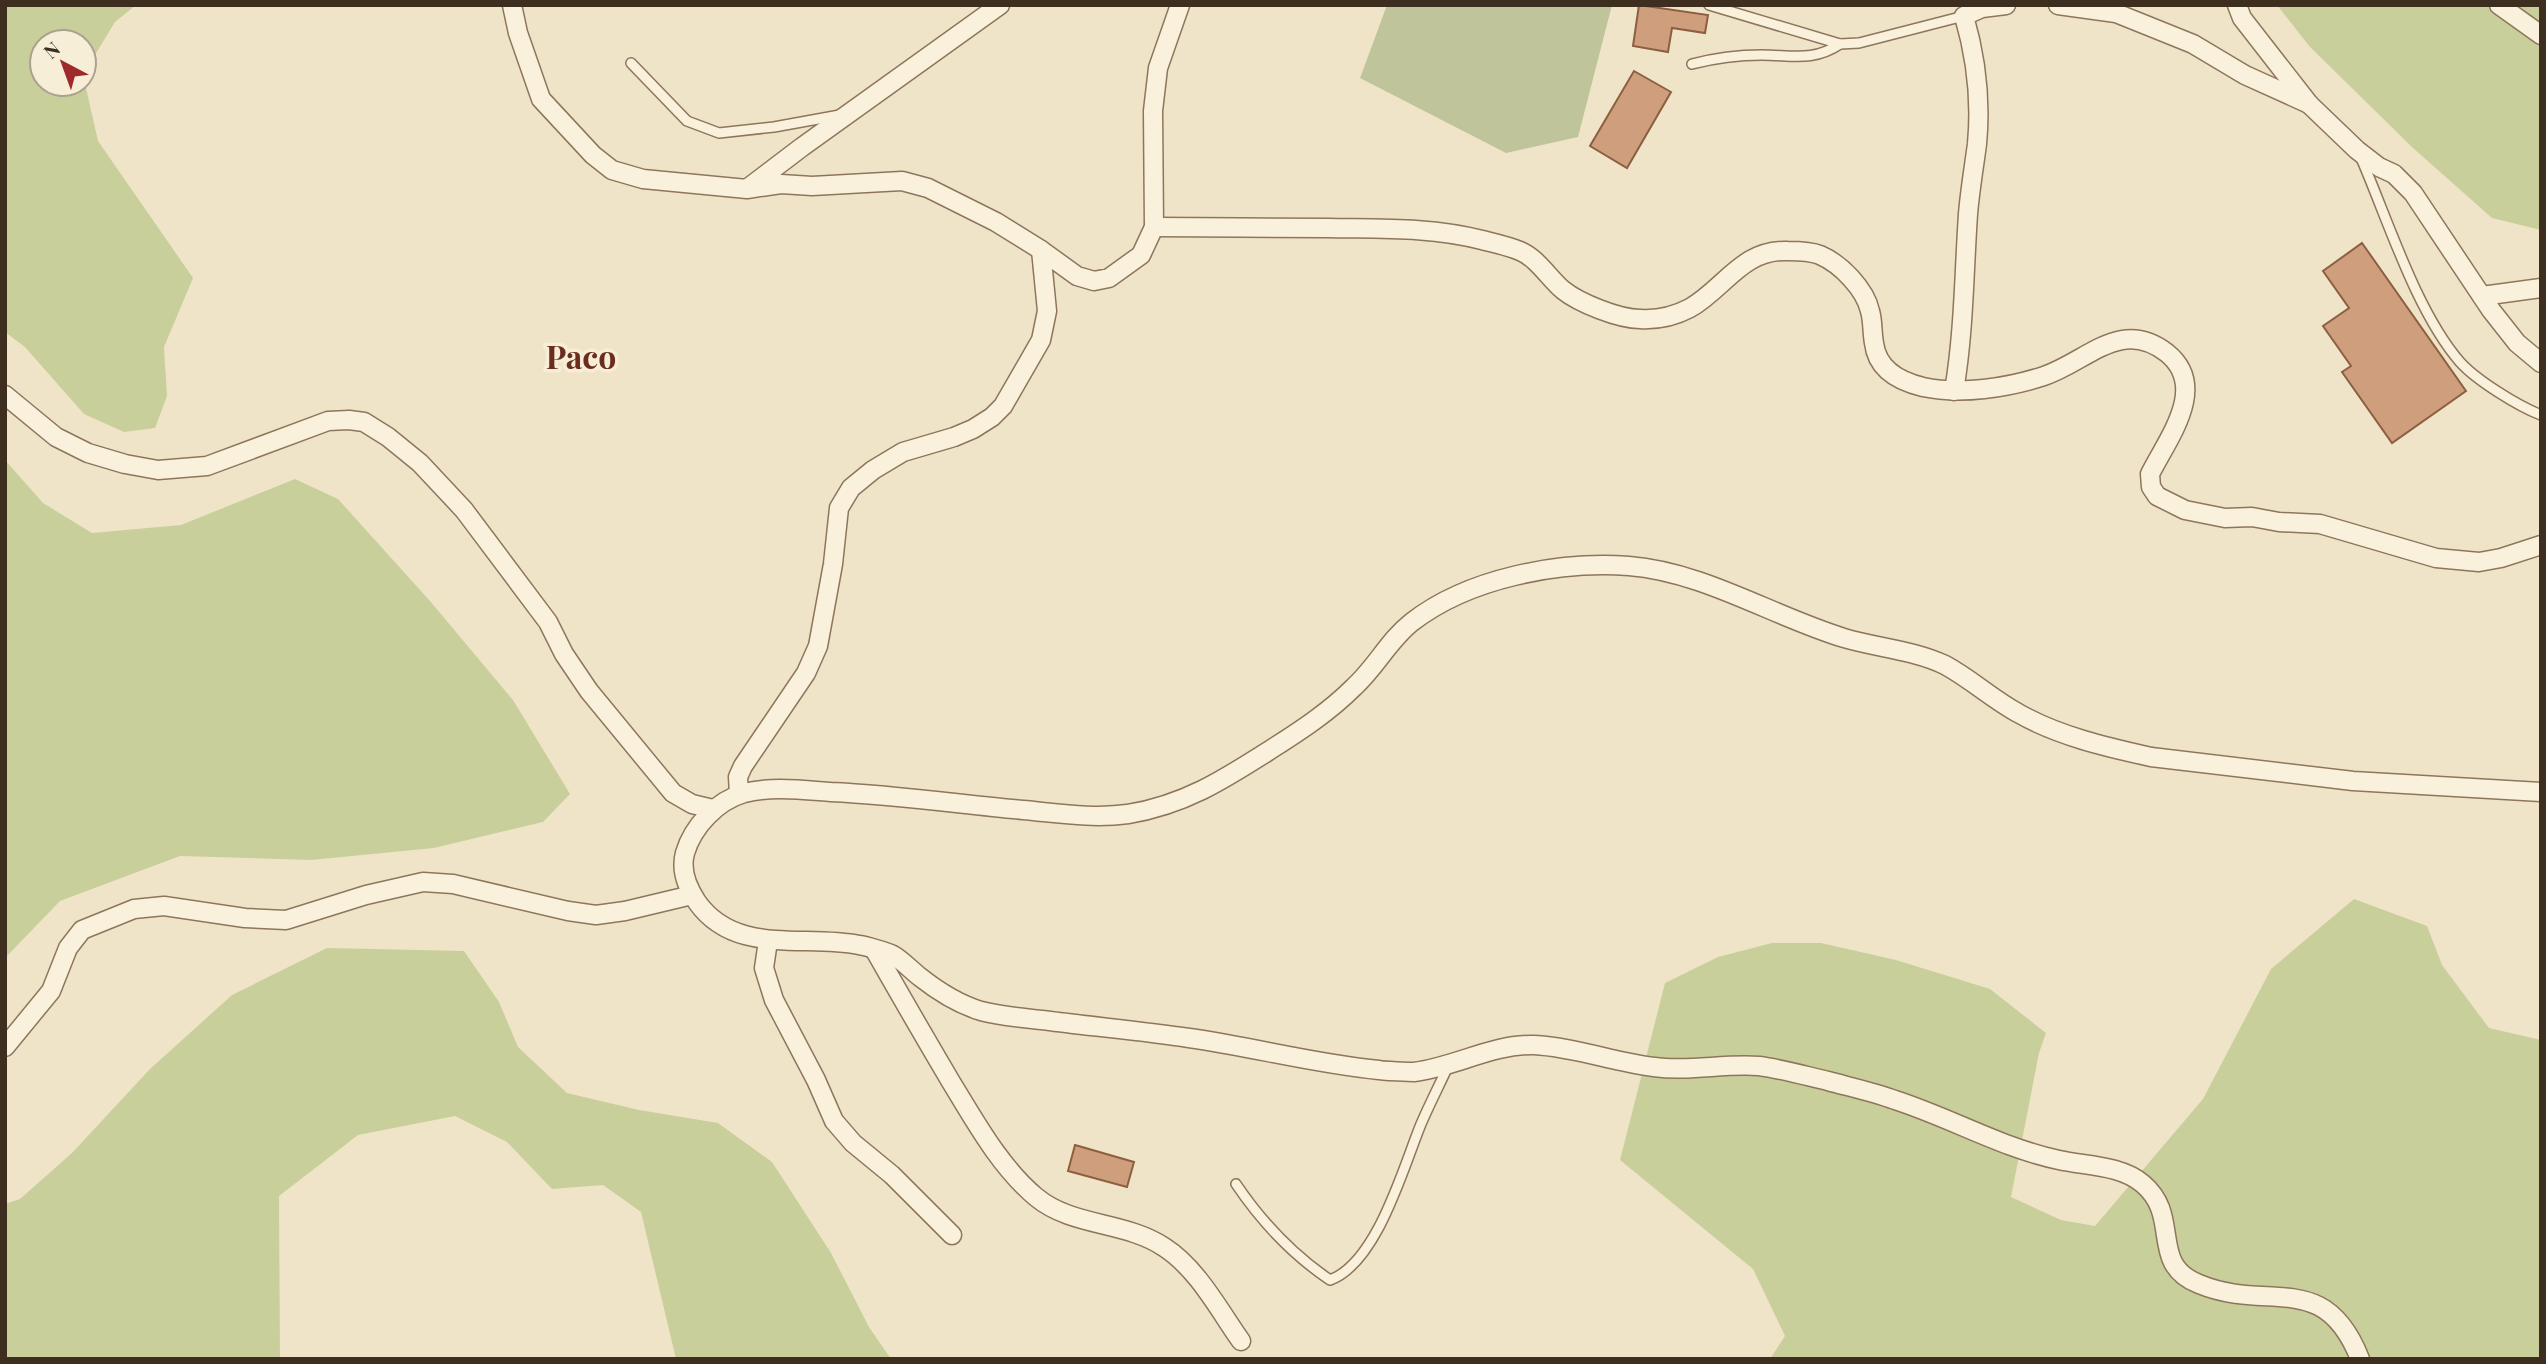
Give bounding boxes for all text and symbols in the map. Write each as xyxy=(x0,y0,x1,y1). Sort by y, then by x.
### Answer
north arrow xyxy=(28,28,98,98)
text: N xyxy=(37,35,65,64)
district label: Paco xyxy=(546,334,616,377)

